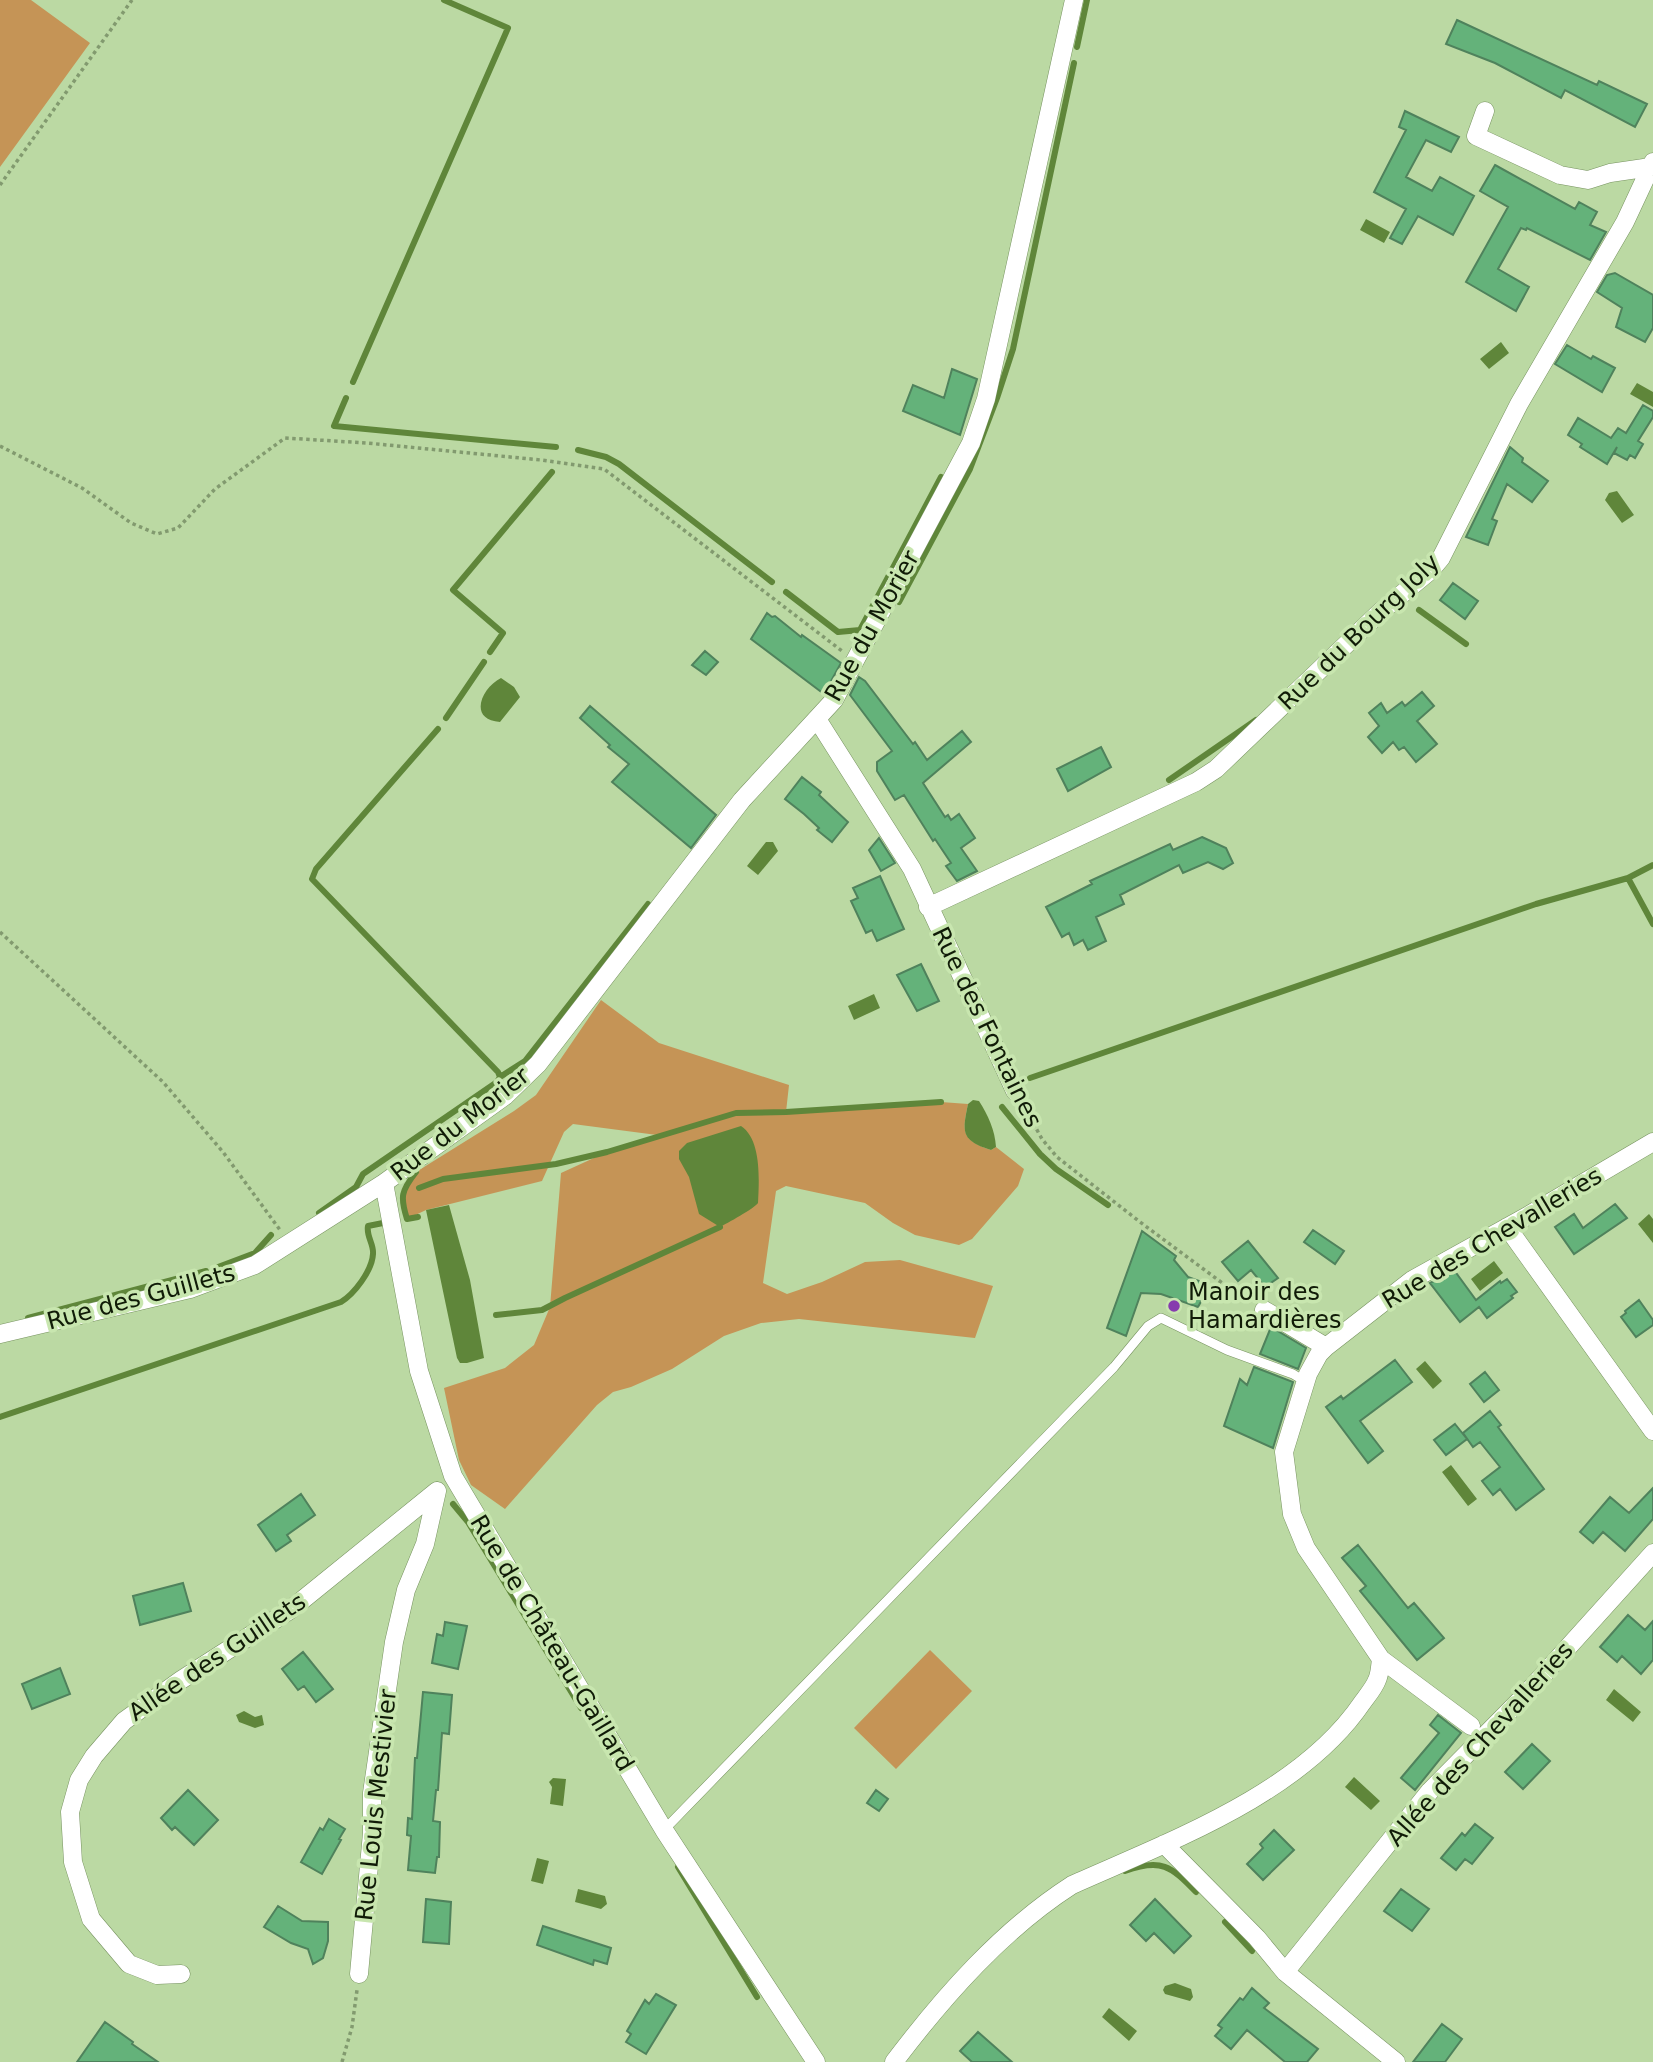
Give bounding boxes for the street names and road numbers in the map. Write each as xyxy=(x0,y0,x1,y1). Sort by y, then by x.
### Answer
street label: Rue du Morier xyxy=(819,546,925,706)
street label: Rue du Bourg Joly xyxy=(1273,548,1445,716)
street label: Rue des Fontaines xyxy=(926,922,1048,1132)
street label: Rue du Morier xyxy=(385,1061,535,1187)
street label: Rue des Chevalleries xyxy=(1377,1161,1607,1315)
street label: Rue des Guillets xyxy=(44,1258,238,1336)
street label: Rue de Château-Gaillard xyxy=(464,1510,640,1776)
street label: Allée des Guillets xyxy=(123,1587,311,1727)
street label: Allée des Chevalleries xyxy=(1381,1636,1579,1852)
street label: Rue Louis Mestivier xyxy=(350,1688,402,1922)

